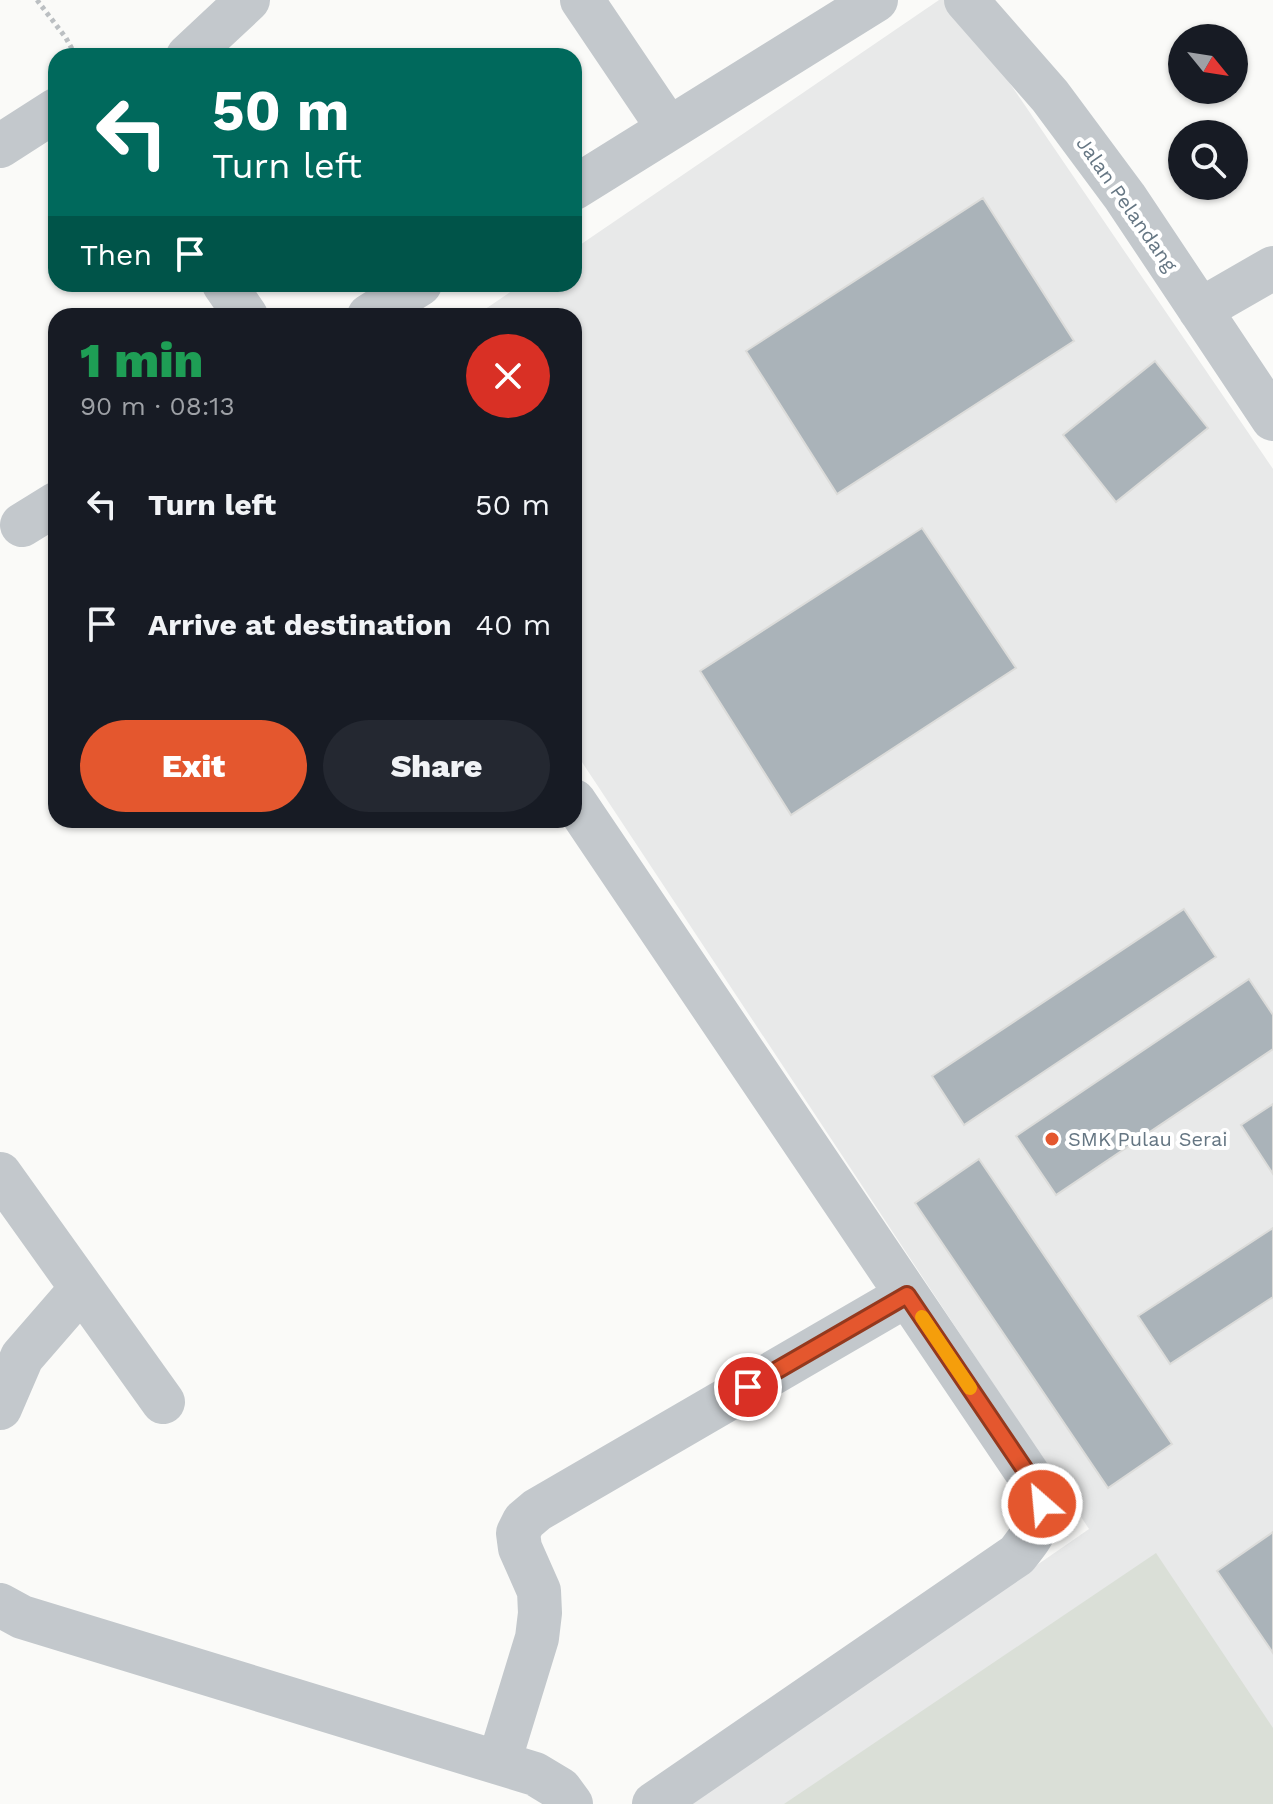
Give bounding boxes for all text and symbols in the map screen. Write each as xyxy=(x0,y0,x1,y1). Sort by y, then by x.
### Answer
north arrow xyxy=(1168,24,1248,104)
map controls xyxy=(1168,24,1248,200)
text: 50 m xyxy=(212,78,349,144)
icon: left xyxy=(80,80,184,184)
button: search xyxy=(1168,120,1248,200)
street label: Jalan Pelandang xyxy=(1072,132,1183,276)
text: Turn left xyxy=(212,145,362,187)
icon: arrive xyxy=(168,232,212,276)
text: Then xyxy=(80,237,152,272)
text: 1 min xyxy=(80,332,203,389)
button: close xyxy=(466,334,550,418)
text: 90 m · 08:13 xyxy=(80,391,235,421)
icon: left xyxy=(80,482,124,526)
text: Turn left xyxy=(148,487,276,522)
text: 50 m xyxy=(475,487,550,522)
icon: arrive xyxy=(80,602,124,646)
text: Arrive at destination xyxy=(148,607,452,642)
text: 40 m xyxy=(476,607,551,642)
button: Exit xyxy=(80,720,307,812)
button: Share xyxy=(323,720,550,812)
place label: SMK Pulau Serai xyxy=(1068,1127,1228,1151)
marker: SMK Pulau Serai xyxy=(1043,1130,1061,1148)
pin xyxy=(714,1353,782,1421)
icon: arrive xyxy=(726,1365,770,1409)
position arrow xyxy=(1000,1462,1084,1546)

